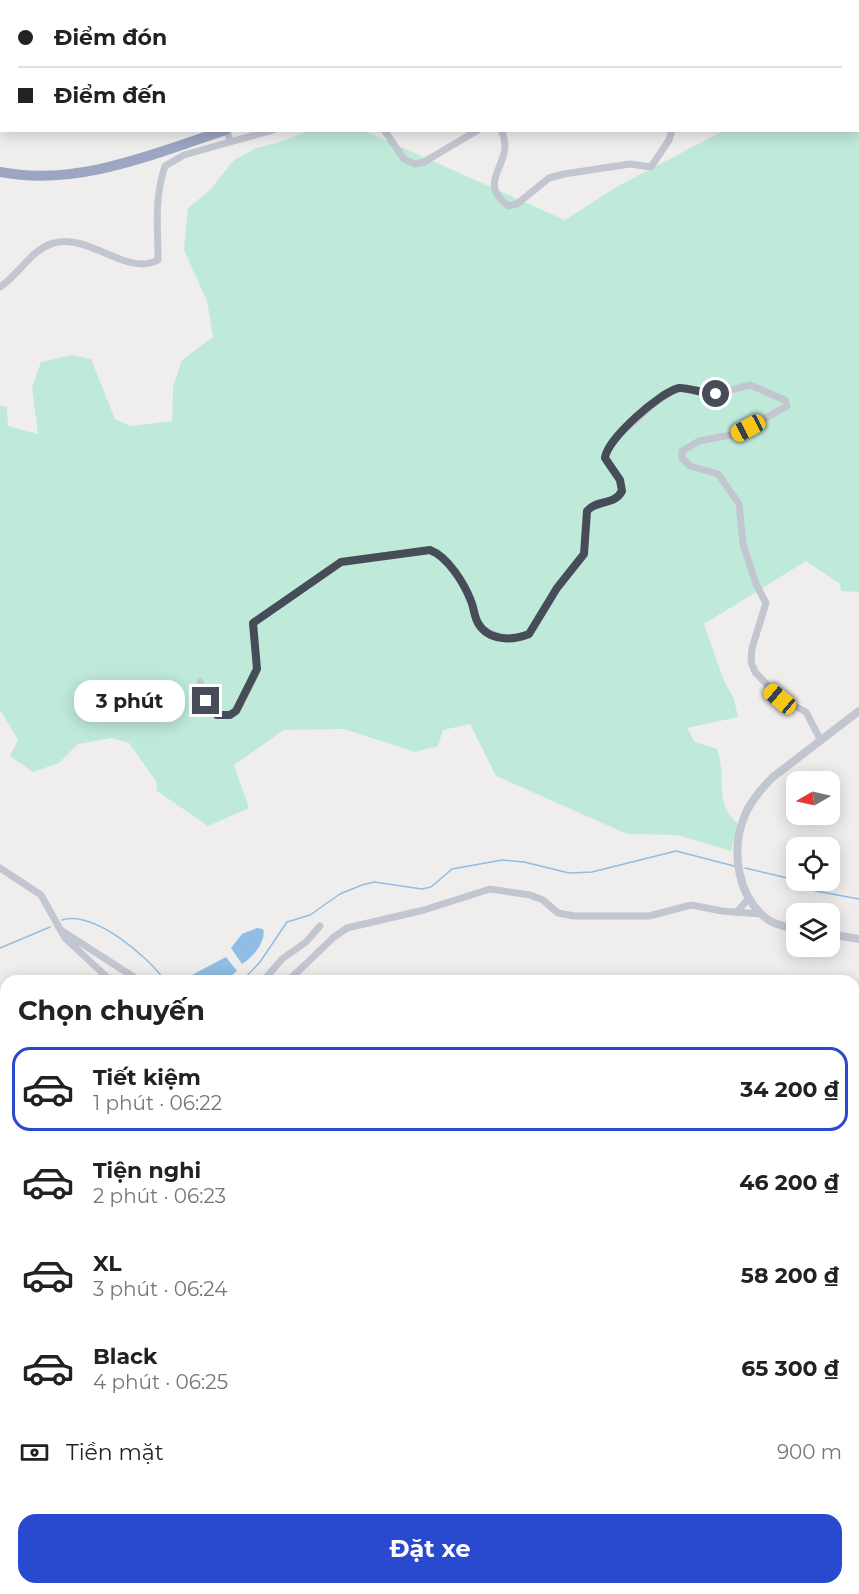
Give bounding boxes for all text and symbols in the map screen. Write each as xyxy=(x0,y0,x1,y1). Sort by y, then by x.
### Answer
text: Điểm đón xyxy=(54,24,167,51)
text: Điểm đến xyxy=(54,82,167,109)
route start xyxy=(702,380,729,407)
car xyxy=(728,412,768,444)
callout: 3 phút xyxy=(74,680,185,722)
car xyxy=(760,681,800,717)
route end xyxy=(192,687,219,714)
text: 3 phút xyxy=(96,689,163,713)
north arrow xyxy=(786,771,840,825)
map controls xyxy=(786,771,840,957)
button: locate xyxy=(786,837,840,891)
button: layers xyxy=(786,903,840,957)
text: Chọn chuyến xyxy=(18,994,205,1027)
icon: car xyxy=(21,1062,75,1116)
text: Tiết kiệm xyxy=(93,1064,201,1091)
text: 34 200 ₫ xyxy=(740,1076,839,1103)
text: 1 phút · 06:22 xyxy=(93,1091,222,1115)
icon: car xyxy=(21,1155,75,1209)
text: Tiện nghi xyxy=(93,1157,201,1184)
text: 46 200 ₫ xyxy=(739,1169,839,1196)
text: 2 phút · 06:23 xyxy=(93,1184,226,1208)
icon: car xyxy=(21,1248,75,1302)
text: XL xyxy=(93,1250,122,1277)
text: 58 200 ₫ xyxy=(741,1262,839,1289)
text: 3 phút · 06:24 xyxy=(93,1277,227,1301)
icon: car xyxy=(21,1341,75,1395)
text: Black xyxy=(93,1343,157,1370)
text: 65 300 ₫ xyxy=(741,1355,839,1382)
text: 4 phút · 06:25 xyxy=(93,1370,228,1394)
icon: cash xyxy=(18,1436,51,1469)
text: Tiền mặt xyxy=(66,1439,164,1466)
text: 900 m xyxy=(777,1440,842,1464)
button: Đặt xe xyxy=(18,1514,842,1583)

